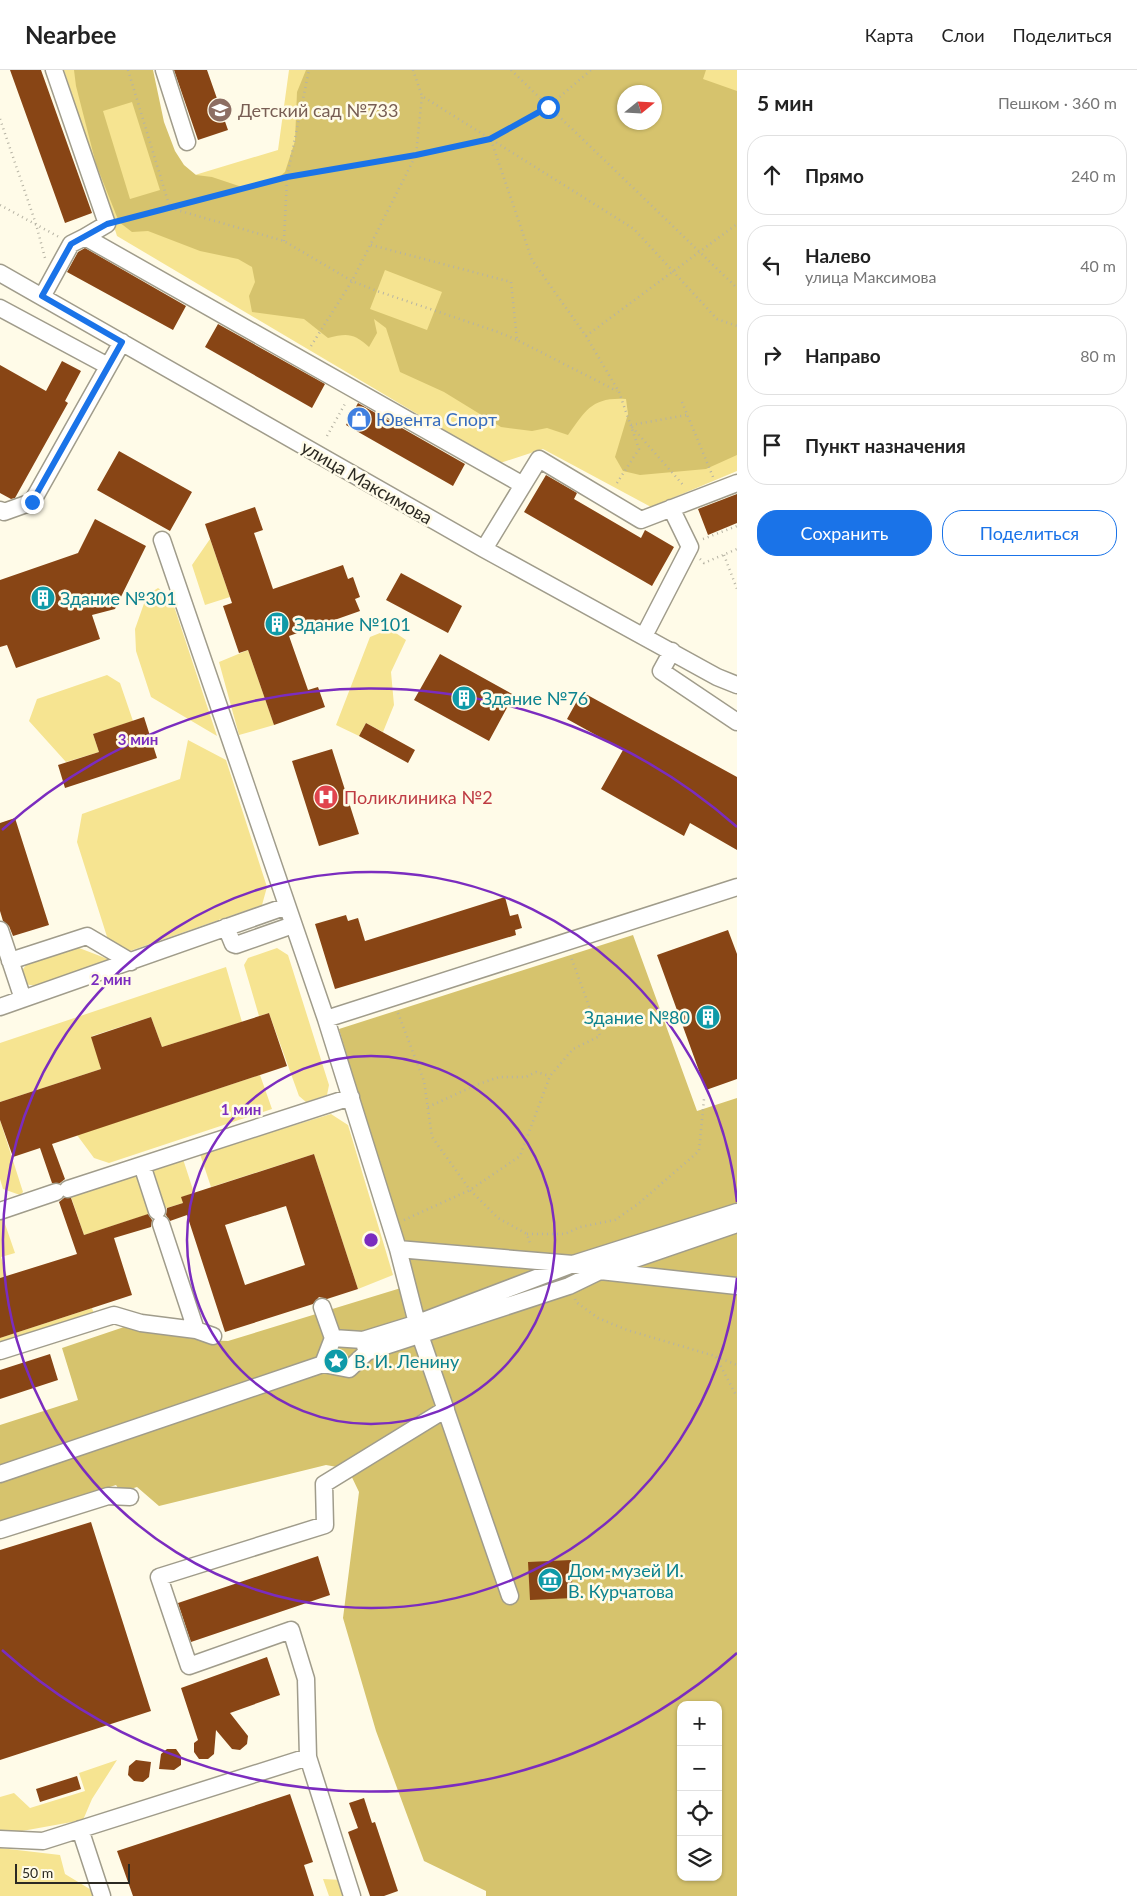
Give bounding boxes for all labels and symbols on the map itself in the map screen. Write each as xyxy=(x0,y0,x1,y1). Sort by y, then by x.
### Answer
north arrow xyxy=(617,85,662,130)
route start xyxy=(537,96,560,119)
school or university icon: Детский сад №733 xyxy=(207,97,233,123)
place label: Детский сад №733 xyxy=(238,99,398,121)
shop icon: Ювента Спорт xyxy=(346,406,372,432)
place label: Ювента Спорт xyxy=(376,408,497,430)
street label: улица Максимова xyxy=(297,436,437,528)
route end xyxy=(21,491,44,514)
building icon: Здание №301 xyxy=(30,585,56,611)
place label: Здание №301 xyxy=(60,587,177,609)
building icon: Здание №101 xyxy=(264,611,290,637)
place label: Здание №101 xyxy=(294,613,411,635)
building icon: Здание №76 xyxy=(451,685,477,711)
place label: Здание №76 xyxy=(482,687,588,709)
text: 3 мин xyxy=(118,730,158,748)
hospital icon: Поликлиника №2 xyxy=(313,784,339,810)
place label: Поликлиника №2 xyxy=(344,786,493,808)
text: 2 мин xyxy=(91,970,131,988)
building icon: Здание №80 xyxy=(695,1004,721,1030)
place label: Здание №80 xyxy=(584,1006,690,1028)
text: 1 мин xyxy=(221,1100,261,1118)
centre of rings xyxy=(362,1231,380,1249)
place icon: В. И. Ленину xyxy=(323,1348,349,1374)
place label: В. И. Ленину xyxy=(354,1350,460,1372)
place label: Дом-музей И. В. Курчатова xyxy=(568,1559,684,1602)
museum icon: Дом-музей И. В. Курчатова xyxy=(537,1567,563,1593)
scale bar xyxy=(15,1861,130,1884)

